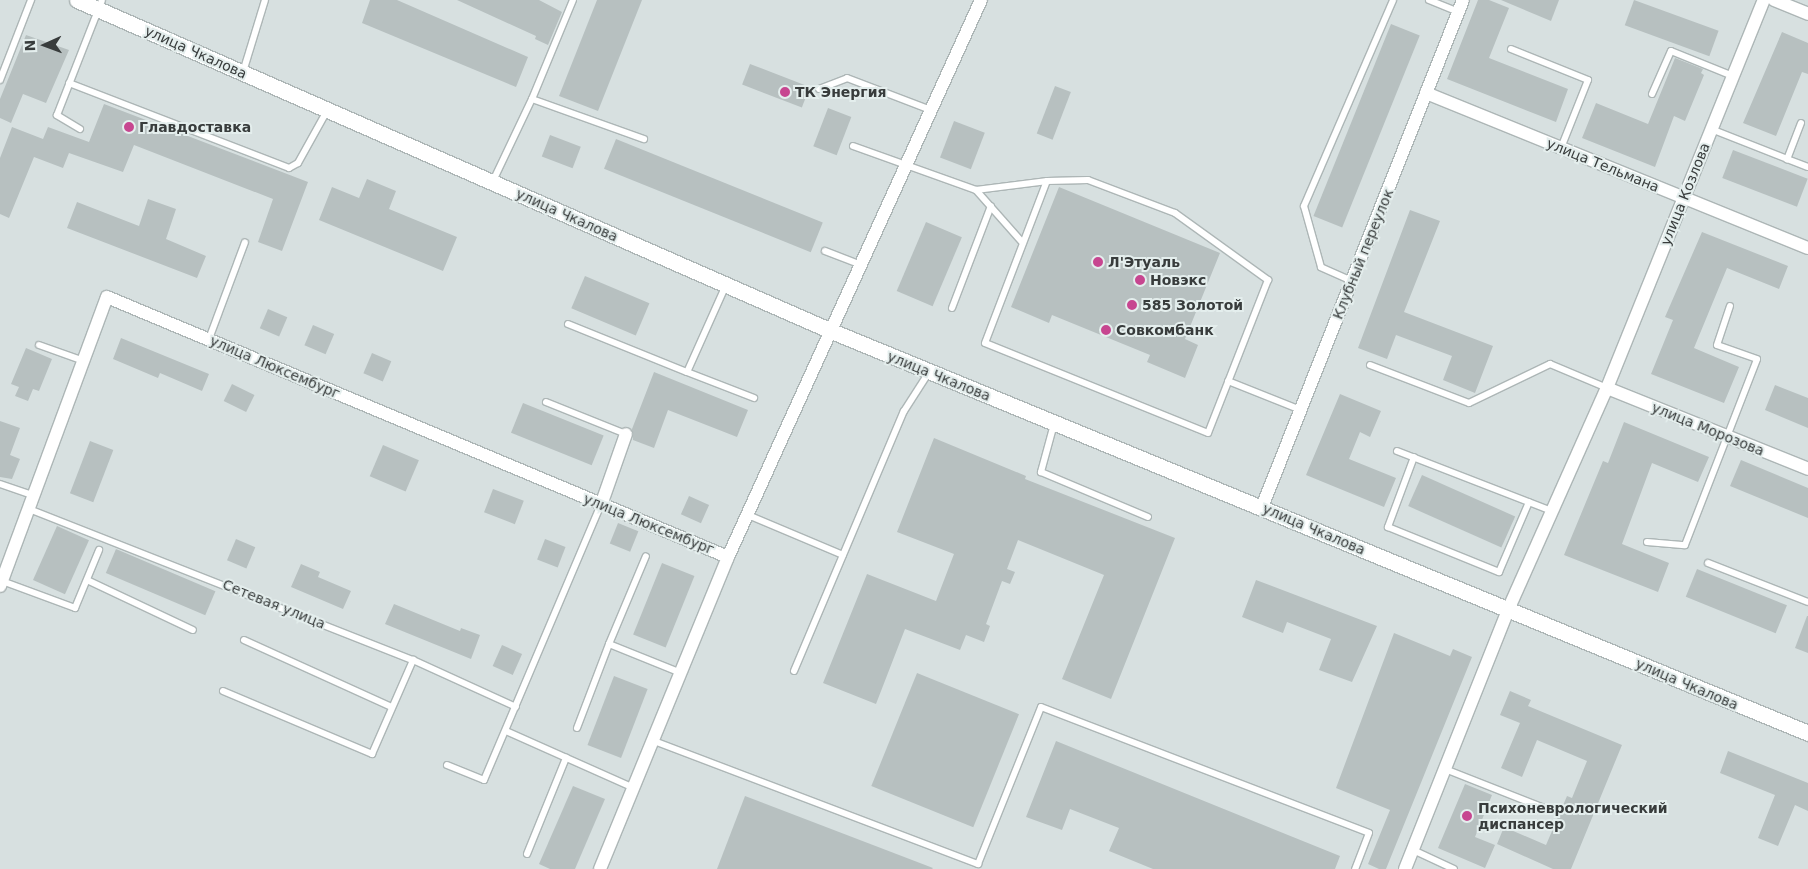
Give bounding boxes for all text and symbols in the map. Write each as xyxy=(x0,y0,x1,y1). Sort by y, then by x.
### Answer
north arrow xyxy=(20,20,70,70)
street label: улица Чкалова xyxy=(142,22,250,82)
text: N xyxy=(22,39,38,52)
place label: ТК Энергия xyxy=(795,84,886,100)
marker: ТК Энергия xyxy=(779,86,791,98)
place label: Главдоставка xyxy=(139,119,251,135)
marker: Главдоставка xyxy=(123,121,135,133)
street label: улица Тельмана xyxy=(1544,135,1662,195)
street label: улица Козлова xyxy=(1657,140,1713,248)
street label: улица Чкалова xyxy=(513,185,621,245)
street label: Клубный переулок xyxy=(1329,186,1397,322)
place label: Л'Этуаль xyxy=(1108,254,1180,270)
marker: Л'Этуаль xyxy=(1092,256,1104,268)
place label: Новэкс xyxy=(1150,272,1206,288)
marker: Новэкс xyxy=(1134,274,1146,286)
place label: 585 Золотой xyxy=(1142,297,1243,313)
marker: 585 Золотой xyxy=(1126,299,1138,311)
place label: Совкомбанк xyxy=(1116,322,1214,338)
marker: Совкомбанк xyxy=(1100,324,1112,336)
street label: улица Люксембург xyxy=(207,332,343,402)
street label: улица Чкалова xyxy=(885,348,993,404)
street label: улица Морозова xyxy=(1649,399,1767,459)
street label: улица Люксембург xyxy=(581,490,717,558)
street label: улица Чкалова xyxy=(1260,500,1368,558)
street label: Сетевая улица xyxy=(220,576,328,632)
street label: улица Чкалова xyxy=(1633,655,1741,713)
place label: Психоневрологический диспансер xyxy=(1478,800,1668,832)
marker: Психоневрологический диспансер xyxy=(1460,809,1474,823)

